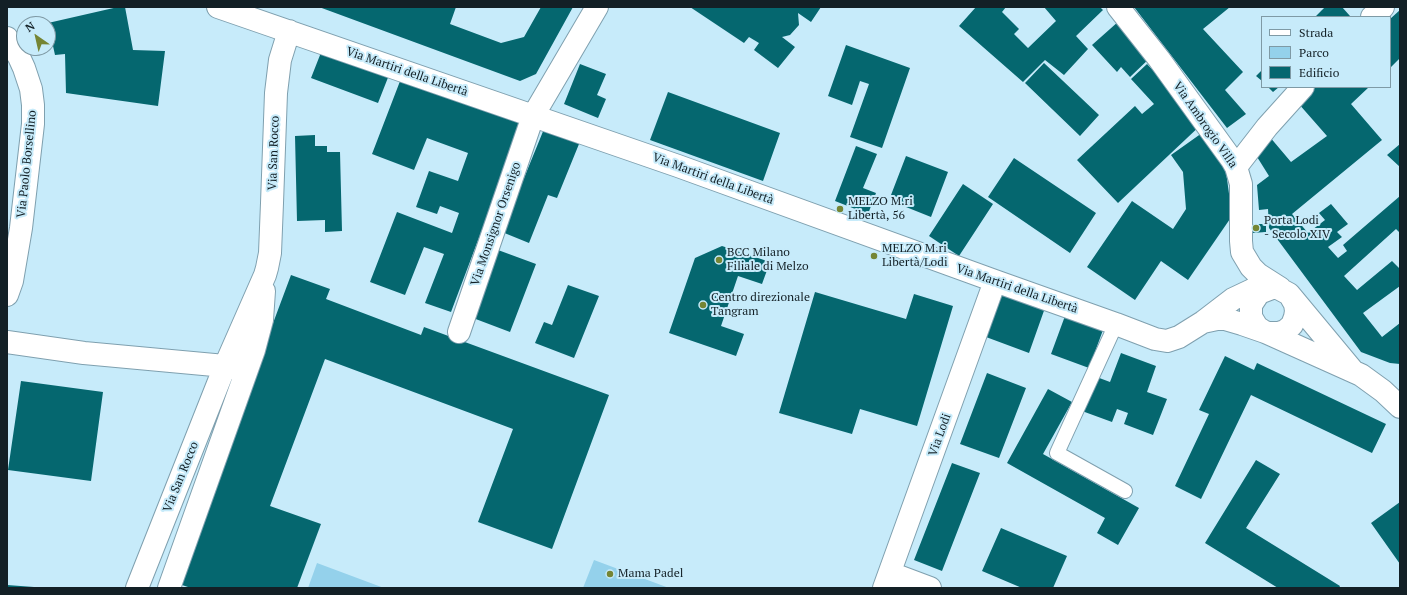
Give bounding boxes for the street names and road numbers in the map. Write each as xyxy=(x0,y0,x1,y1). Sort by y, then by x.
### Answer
street label: Via Martiri della Libertà xyxy=(344,44,470,100)
street label: Via Ambrogio Villa xyxy=(1170,79,1240,171)
street label: Via Paolo Borsellino xyxy=(14,109,40,219)
street label: Via San Rocco xyxy=(265,115,283,191)
street label: Via Martiri della Libertà xyxy=(650,150,776,208)
street label: Via Monsignor Orsenigo xyxy=(468,160,524,288)
street label: Via Martiri della Libertà xyxy=(954,261,1080,317)
street label: Via Lodi xyxy=(926,412,954,458)
street label: Via San Rocco xyxy=(160,440,202,514)

